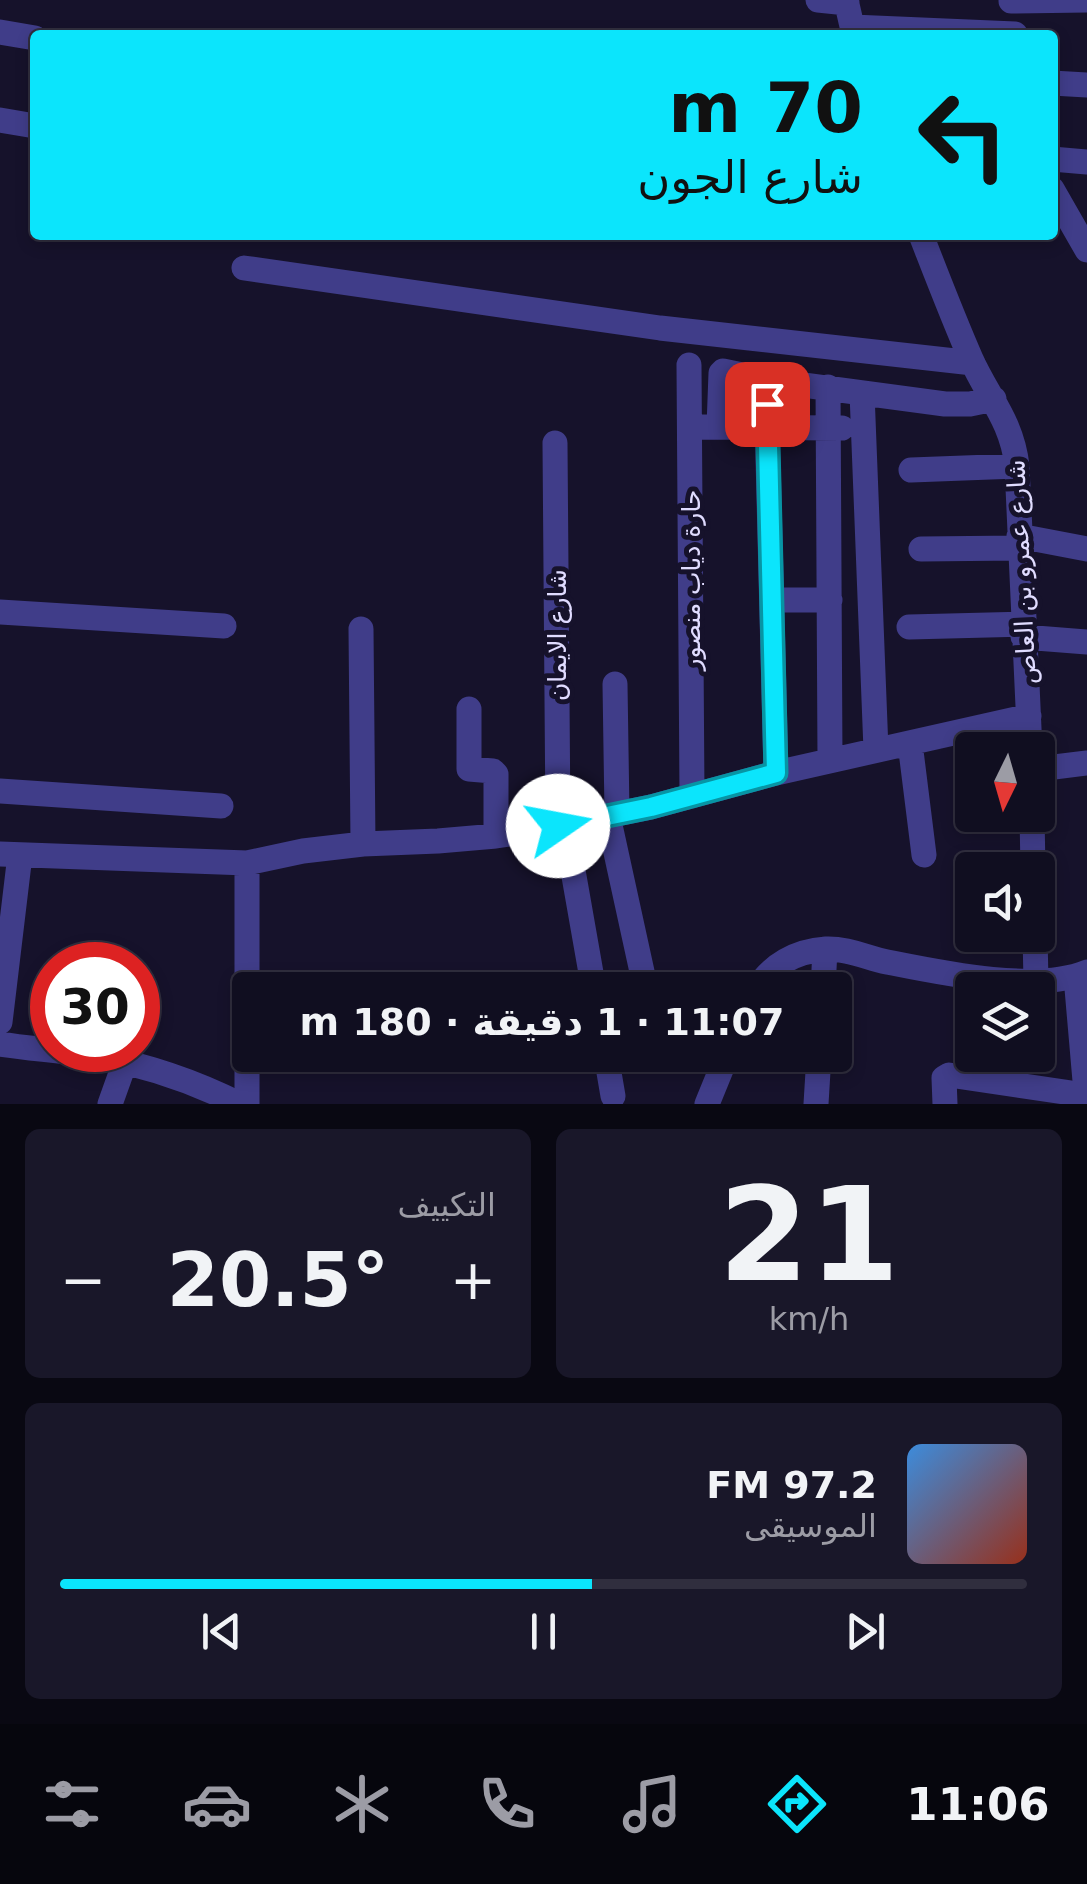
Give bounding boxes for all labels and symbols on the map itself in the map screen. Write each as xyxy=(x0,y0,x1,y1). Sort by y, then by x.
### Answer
pin xyxy=(725,362,810,447)
street label: شارع عمرو بن العاص xyxy=(1001,459,1043,685)
street label: حارة دياب منصور xyxy=(677,490,706,672)
street label: شارع الايمان xyxy=(543,569,572,701)
north arrow xyxy=(955,732,1055,832)
position arrow xyxy=(506,774,610,878)
speed limit sign: 30 xyxy=(30,942,160,1072)

